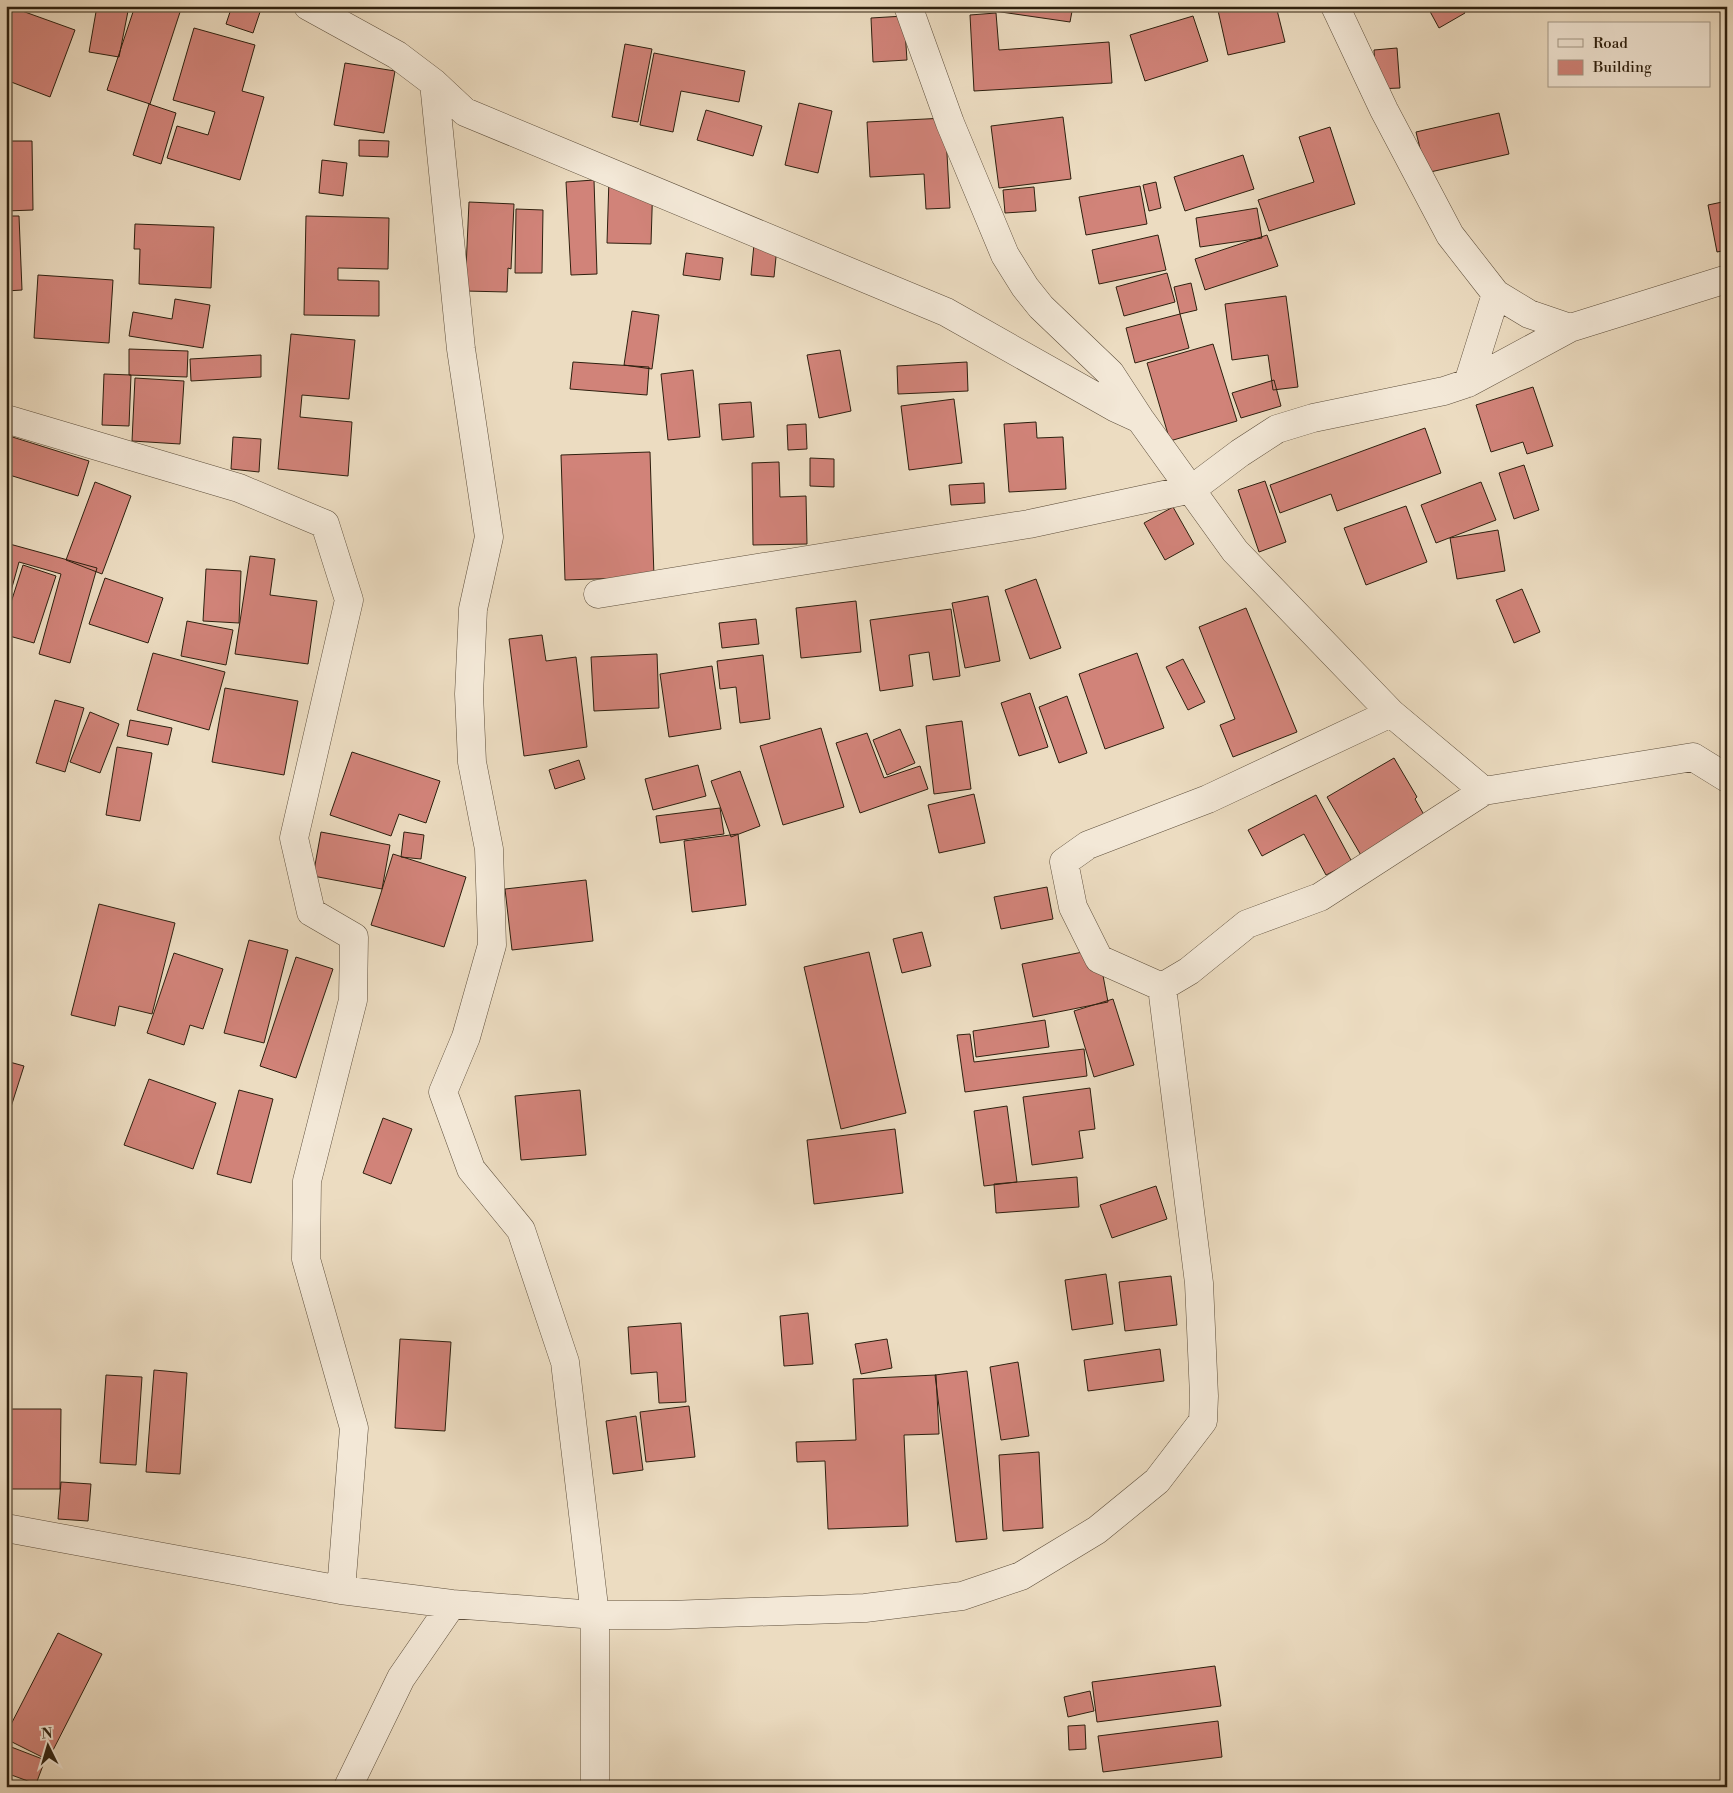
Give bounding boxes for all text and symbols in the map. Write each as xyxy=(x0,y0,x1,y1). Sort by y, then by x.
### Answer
legend xyxy=(1548,22,1710,88)
text: Road xyxy=(1593,34,1628,53)
text: Building xyxy=(1592,58,1652,77)
north arrow xyxy=(22,1720,72,1770)
text: N xyxy=(41,1725,53,1743)

